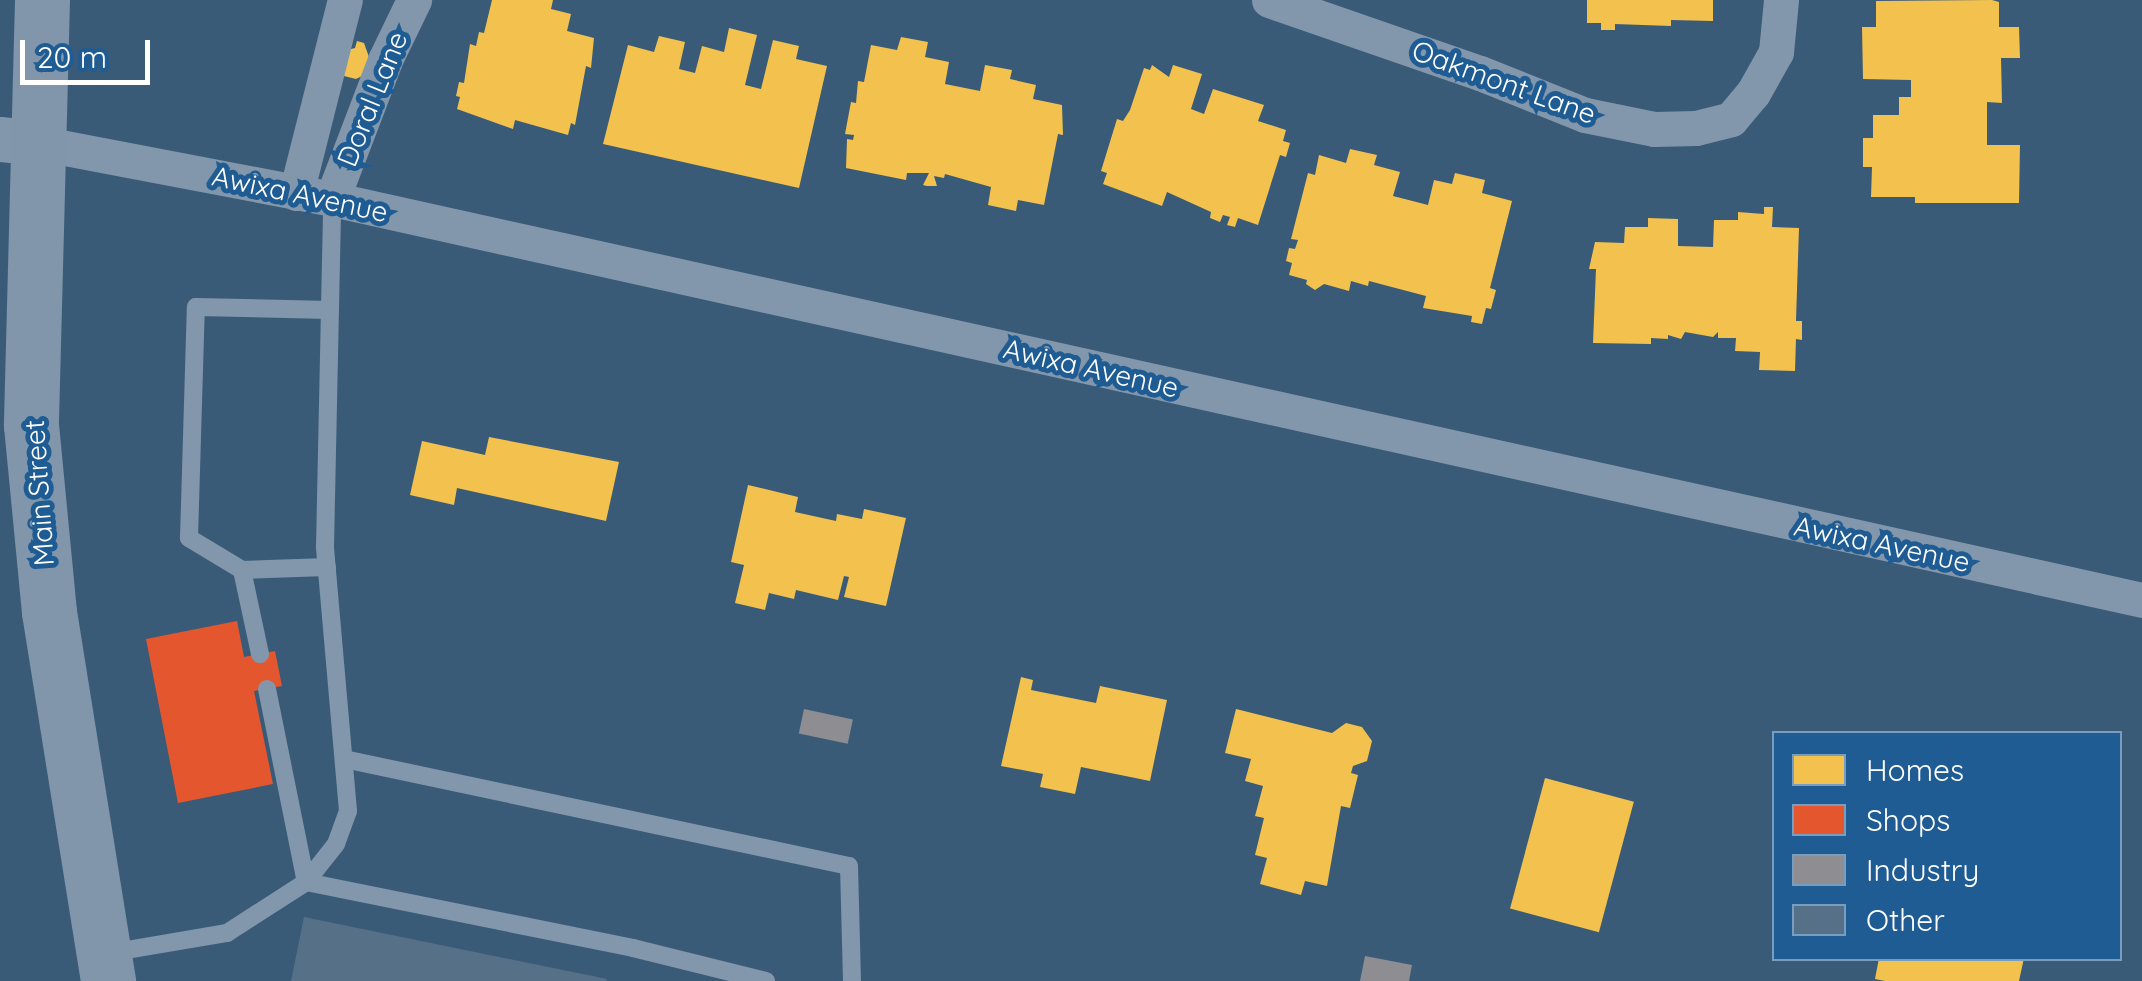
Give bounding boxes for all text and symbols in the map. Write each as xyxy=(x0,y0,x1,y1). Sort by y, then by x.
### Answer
scale bar xyxy=(25,20,155,82)
street label: Doral Lane xyxy=(330,27,414,171)
street label: Oakmont Lane xyxy=(1408,33,1600,131)
text: 20 m xyxy=(37,38,107,76)
street label: Awixa Avenue xyxy=(209,159,391,229)
street label: Awixa Avenue xyxy=(1000,332,1182,404)
street label: Main Street xyxy=(17,419,61,567)
street label: Awixa Avenue xyxy=(1791,509,1973,579)
legend xyxy=(1772,731,2122,961)
text: Homes xyxy=(1866,751,1964,789)
text: Shops xyxy=(1866,801,1950,839)
text: Industry xyxy=(1866,851,1979,889)
text: Other xyxy=(1866,901,1945,939)

